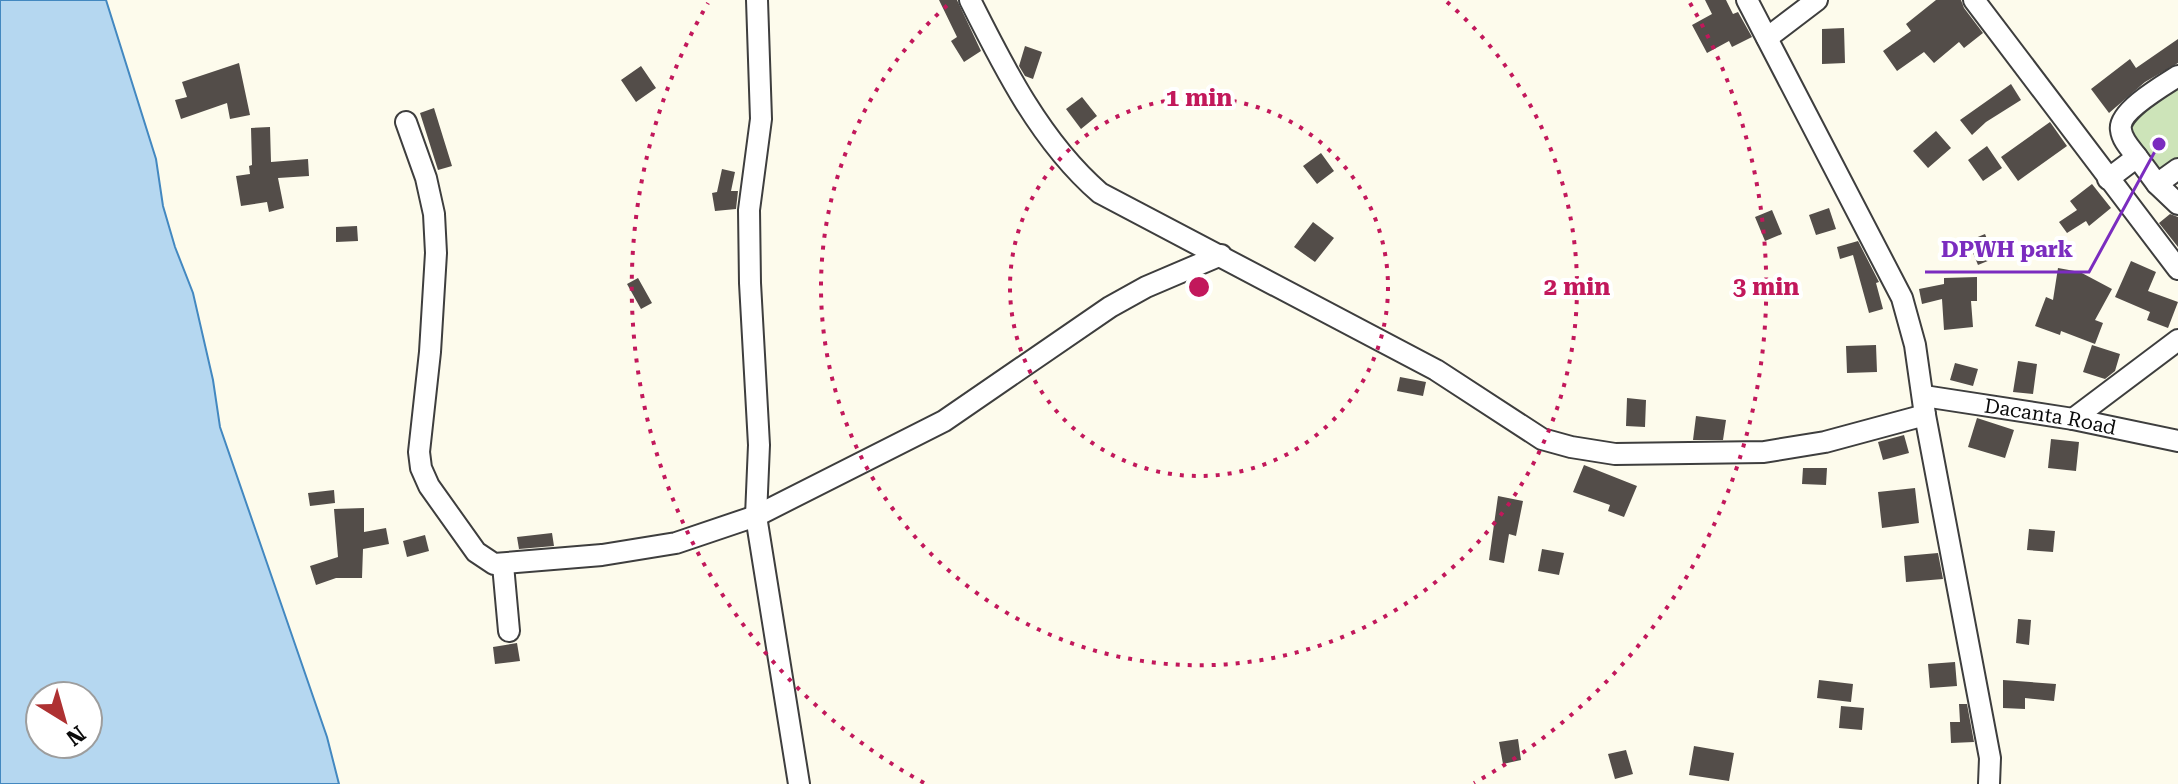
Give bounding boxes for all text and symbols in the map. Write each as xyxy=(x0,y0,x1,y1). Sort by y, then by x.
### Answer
text: 1 min xyxy=(1166,84,1232,112)
callout: DPWH park xyxy=(1925,226,2089,272)
text: DPWH park xyxy=(1941,237,2073,262)
centre of rings xyxy=(1185,273,1213,301)
text: 2 min xyxy=(1544,273,1610,301)
text: 3 min xyxy=(1733,273,1799,301)
street label: Dacanta Road xyxy=(1983,393,2119,440)
north arrow xyxy=(24,680,104,760)
text: N xyxy=(61,720,90,751)

